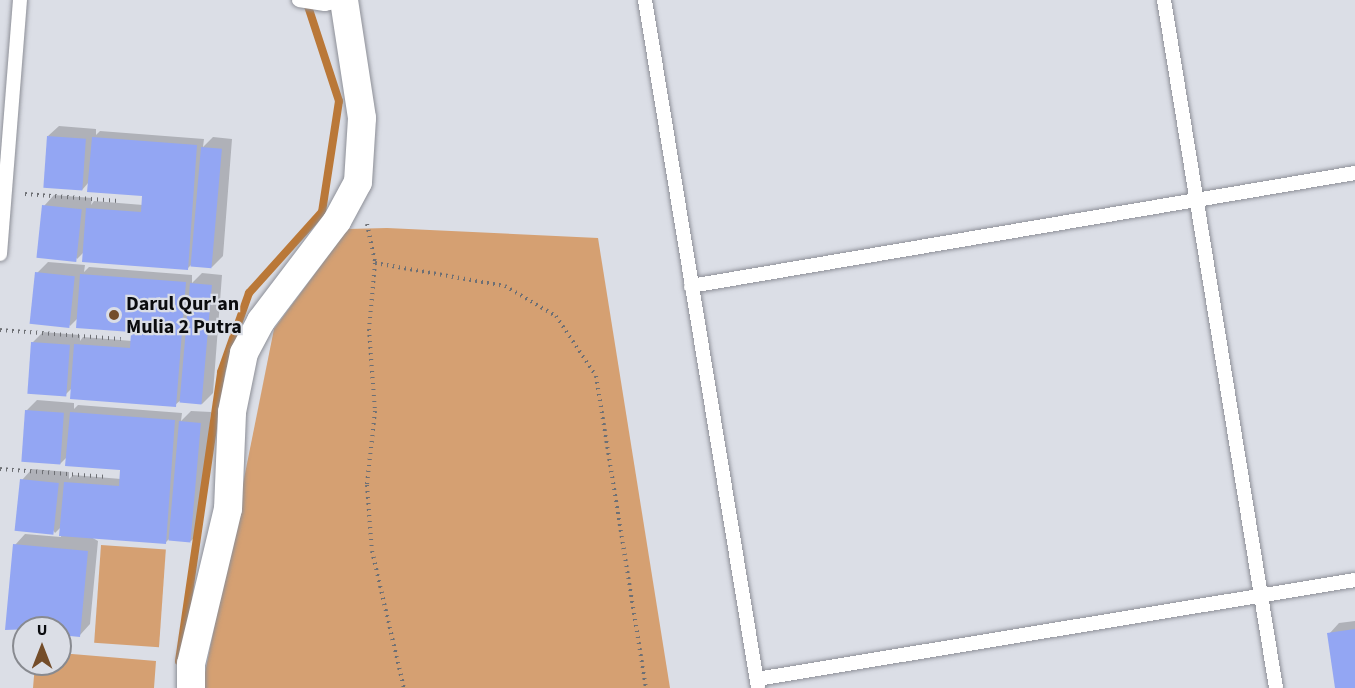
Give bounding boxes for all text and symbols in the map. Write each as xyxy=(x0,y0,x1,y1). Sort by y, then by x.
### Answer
place label: Darul Qur'an Mulia 2 Putra xyxy=(126,292,242,339)
marker: Darul Qur'an Mulia 2 Putra xyxy=(107,308,121,322)
north arrow xyxy=(12,616,72,676)
text: U xyxy=(37,619,47,641)

